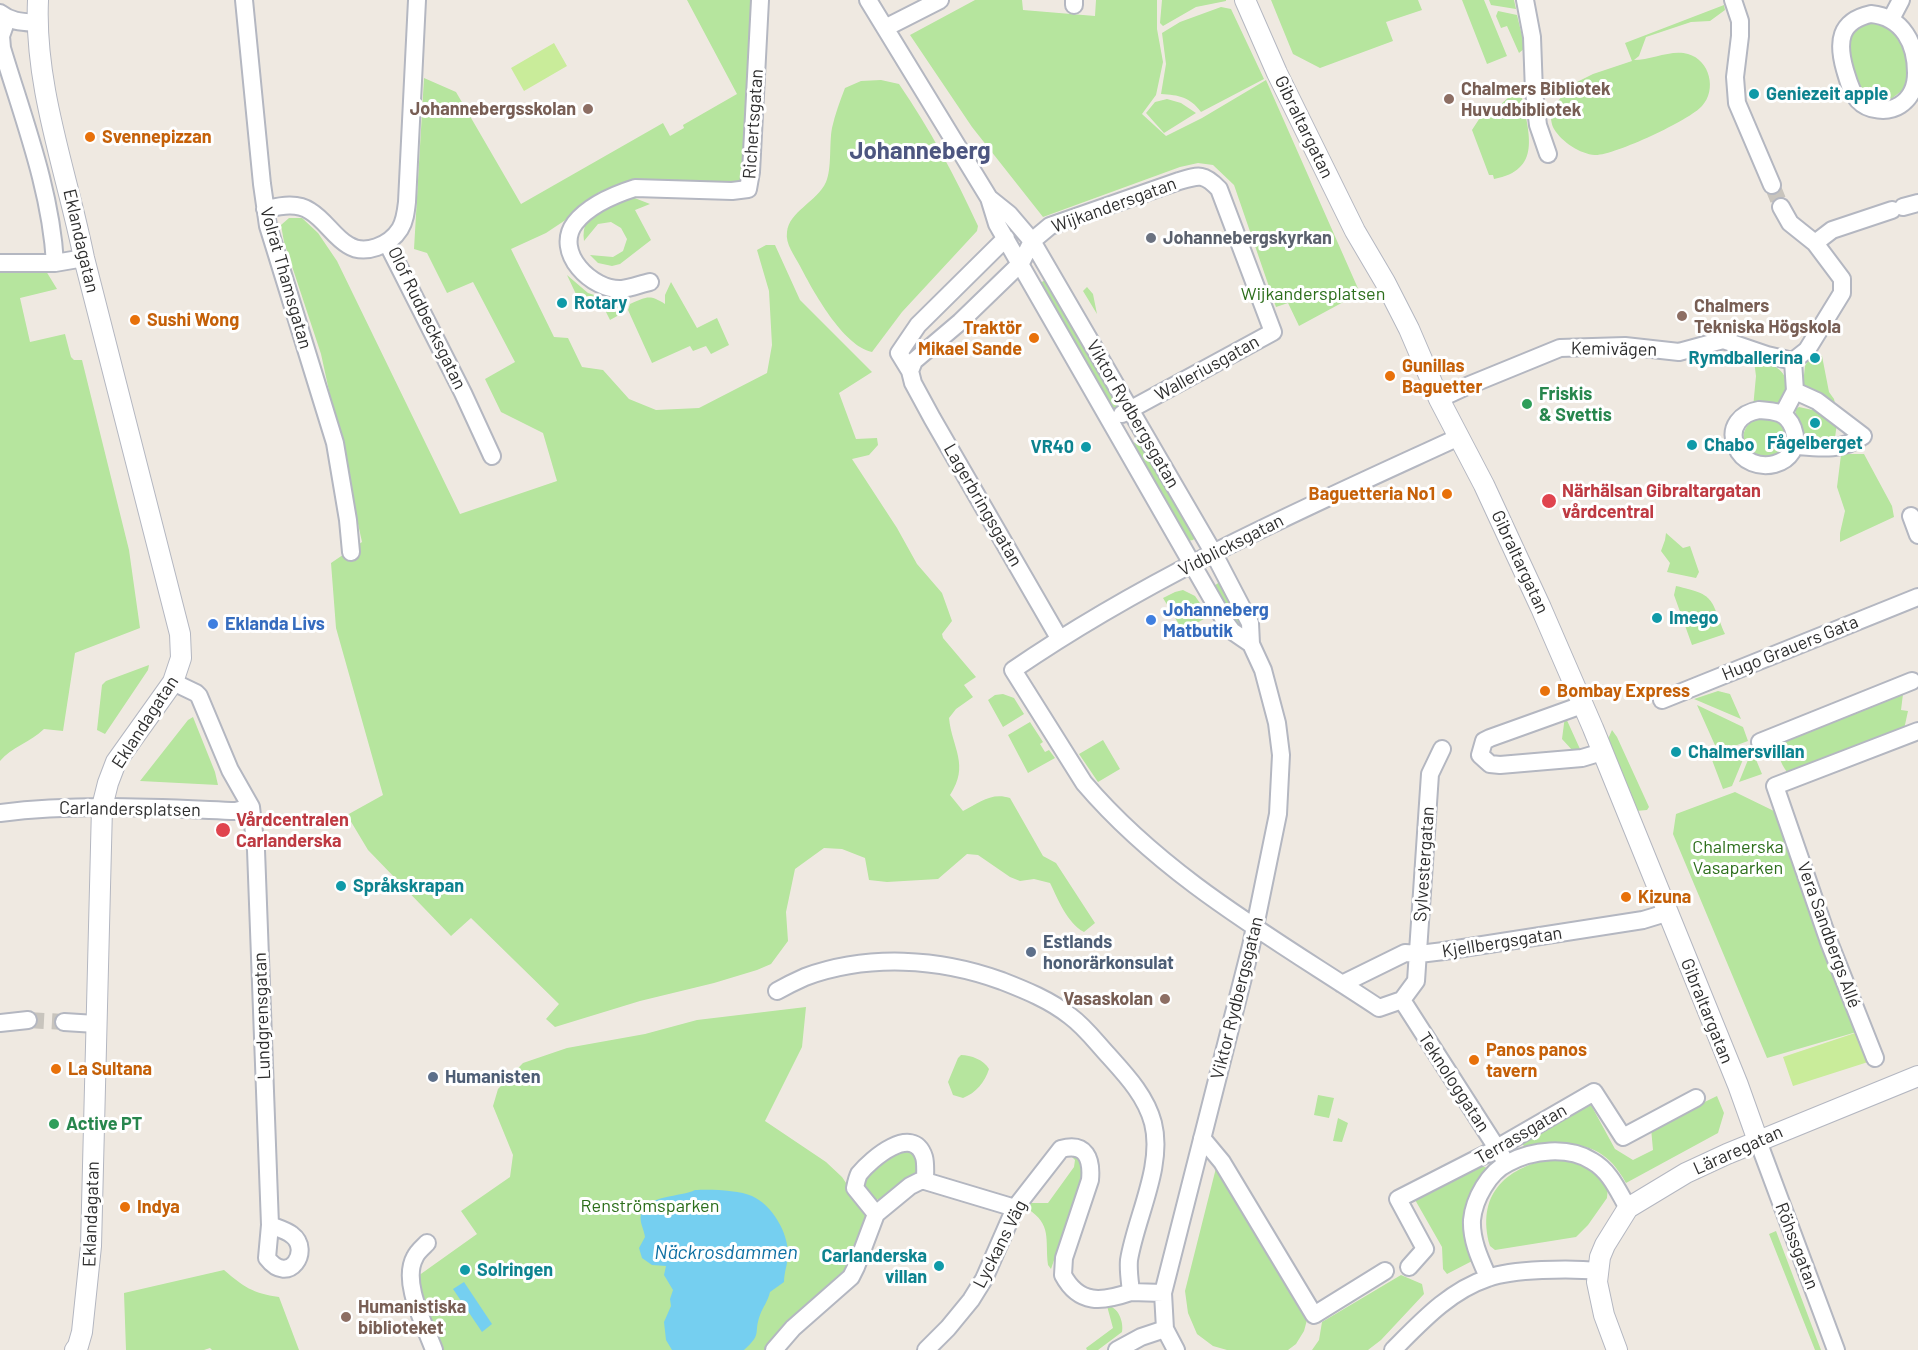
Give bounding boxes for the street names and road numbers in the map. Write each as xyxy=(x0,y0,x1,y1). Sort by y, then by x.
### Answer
street label: Richertsgatan xyxy=(738,68,768,180)
street label: Gibraltargatan xyxy=(1270,72,1338,182)
street label: Wijkandersgatan xyxy=(1049,172,1179,238)
street label: Eklandagatan xyxy=(59,187,103,295)
street label: Volrat Thamsgatan xyxy=(255,205,317,351)
street label: Olof Rudbecksgatan xyxy=(383,243,471,393)
street label: Walleriusgatan xyxy=(1151,331,1263,405)
street label: Viktor Rydbergsgatan xyxy=(1082,336,1184,492)
street label: Kemivägen xyxy=(1571,337,1657,361)
street label: Lagerbringsgatan xyxy=(939,440,1027,570)
street label: Gibraltargatan xyxy=(1487,507,1553,617)
street label: Vidblicksgatan xyxy=(1175,509,1287,581)
street label: Hugo Grauers Gata xyxy=(1719,611,1861,685)
street label: Eklandagatan xyxy=(107,672,183,772)
street label: Carlandersplatsen xyxy=(59,797,201,821)
street label: Sylvestergatan xyxy=(1409,806,1439,922)
street label: Vera Sandbergs Allé xyxy=(1793,859,1865,1011)
street label: Viktor Rydbergsgatan xyxy=(1206,914,1268,1082)
street label: Kjellbergsgatan xyxy=(1440,922,1564,962)
street label: Lundgrensgatan xyxy=(249,952,275,1080)
street label: Gibraltargatan xyxy=(1676,955,1738,1067)
street label: Teknologgatan xyxy=(1414,1028,1494,1136)
street label: Terrassgatan xyxy=(1471,1099,1571,1169)
street label: Läraregatan xyxy=(1690,1121,1786,1179)
street label: Eklandagatan xyxy=(78,1161,104,1267)
street label: Lyckans Väg xyxy=(969,1196,1031,1292)
street label: Röhssgatan xyxy=(1771,1199,1823,1293)

